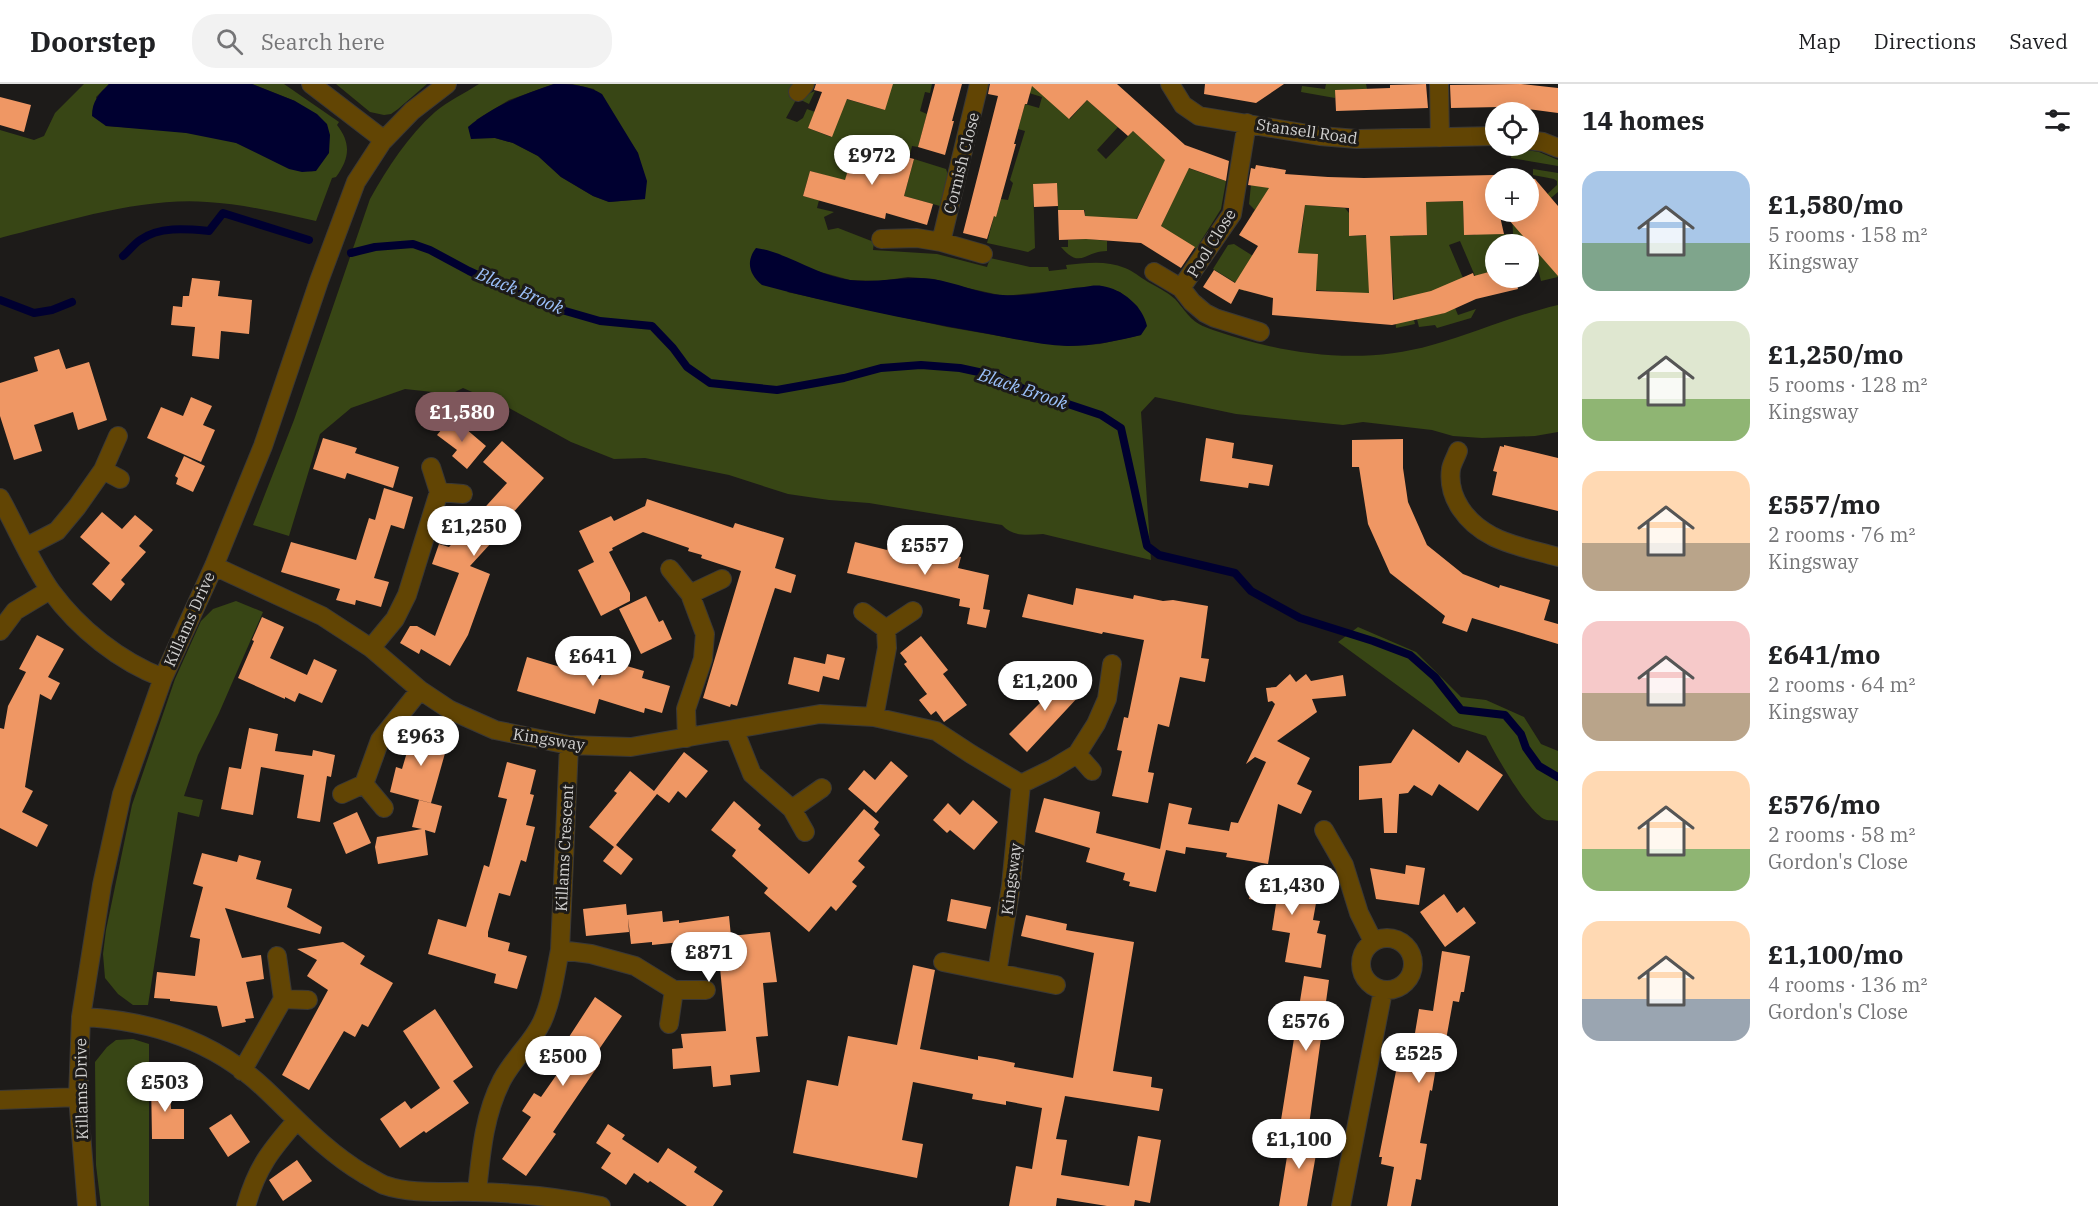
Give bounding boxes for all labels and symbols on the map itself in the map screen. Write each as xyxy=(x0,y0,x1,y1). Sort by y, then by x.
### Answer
street label: Cornish Close xyxy=(939,110,983,216)
street label: Stansell Road xyxy=(1255,114,1359,148)
pin: £972 xyxy=(836,135,908,186)
street label: Pool Close xyxy=(1182,205,1240,281)
water label: Black Brook xyxy=(472,261,568,320)
water label: Black Brook xyxy=(974,362,1071,415)
pin: £1,580 xyxy=(413,392,511,443)
pin: £1,250 xyxy=(425,506,523,557)
pin: £557 xyxy=(889,525,961,576)
street label: Killams Drive xyxy=(159,568,219,670)
pin: £641 xyxy=(557,636,629,687)
pin: £1,200 xyxy=(996,661,1094,712)
pin: £963 xyxy=(385,716,457,767)
street label: Kingsway xyxy=(512,723,587,755)
street label: Killams Crescent xyxy=(551,783,577,912)
street label: Kingsway xyxy=(997,841,1025,916)
pin: £1,430 xyxy=(1243,865,1341,916)
pin: £871 xyxy=(673,932,745,983)
pin: £576 xyxy=(1270,1001,1342,1052)
pin: £525 xyxy=(1383,1033,1455,1084)
pin: £500 xyxy=(527,1036,599,1087)
street label: Killams Drive xyxy=(70,1038,92,1140)
pin: £503 xyxy=(129,1062,201,1113)
pin: £1,100 xyxy=(1250,1119,1348,1170)

